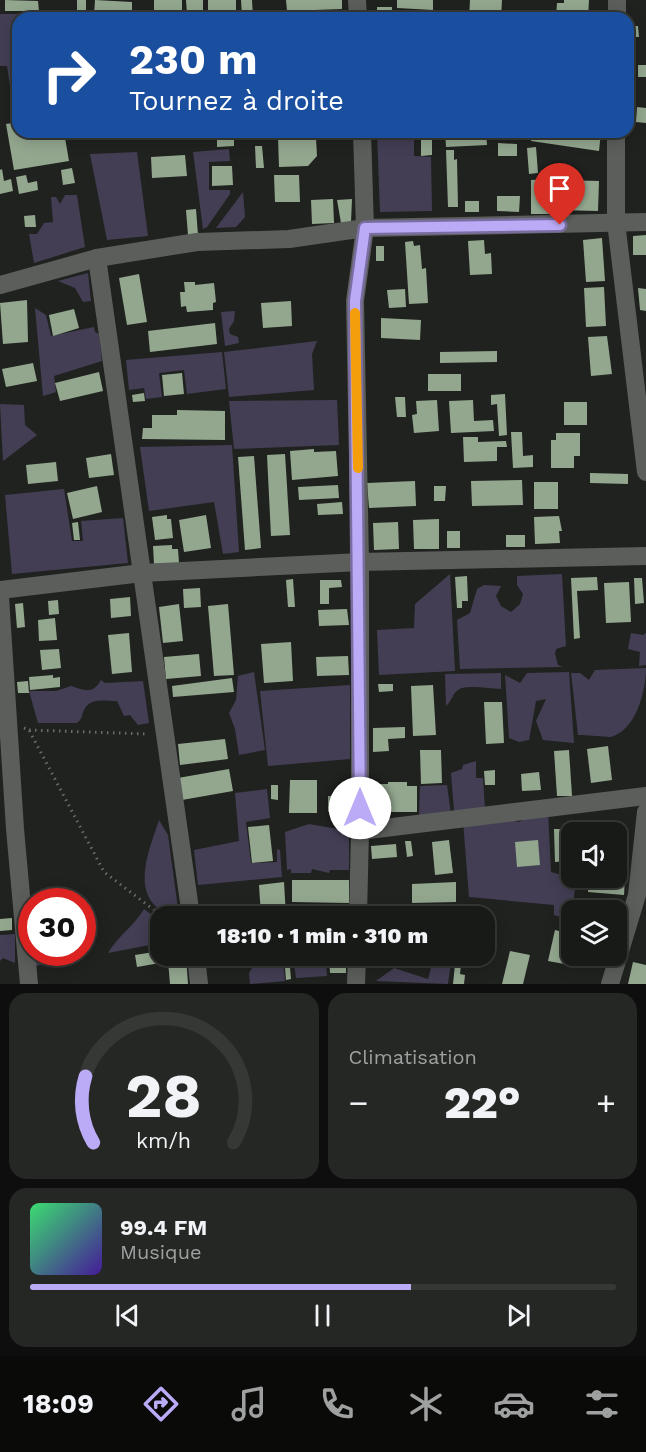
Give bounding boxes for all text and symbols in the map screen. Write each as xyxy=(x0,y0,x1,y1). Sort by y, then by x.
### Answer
text: 230 m xyxy=(129,35,258,84)
icon: right xyxy=(30,36,108,114)
text: Tournez à droite xyxy=(129,85,344,117)
pin xyxy=(534,163,585,225)
icon: arrive xyxy=(543,172,576,205)
position arrow xyxy=(328,776,392,840)
map controls xyxy=(561,822,627,966)
button: sound xyxy=(561,822,627,888)
speed limit sign: 30 xyxy=(18,888,96,966)
button: layers xyxy=(561,900,627,966)
text: 18:10 · 1 min · 310 m xyxy=(217,923,428,948)
text: Climatisation xyxy=(349,1045,477,1069)
text: 28 xyxy=(126,1059,202,1132)
text: 22° xyxy=(444,1076,521,1129)
text: − xyxy=(349,1083,368,1122)
text: + xyxy=(596,1083,616,1122)
text: km/h xyxy=(136,1128,191,1153)
text: 99.4 FM xyxy=(120,1215,207,1240)
text: Musique xyxy=(120,1240,202,1264)
icon: previous xyxy=(111,1299,144,1332)
icon: pause xyxy=(306,1299,339,1332)
icon: next xyxy=(502,1299,535,1332)
icon: directions xyxy=(140,1383,182,1425)
icon: music xyxy=(228,1383,270,1425)
icon: phone xyxy=(316,1383,358,1425)
icon: climate xyxy=(405,1383,447,1425)
icon: car xyxy=(493,1383,535,1425)
icon: filters xyxy=(581,1383,623,1425)
text: 18:09 xyxy=(23,1388,94,1420)

